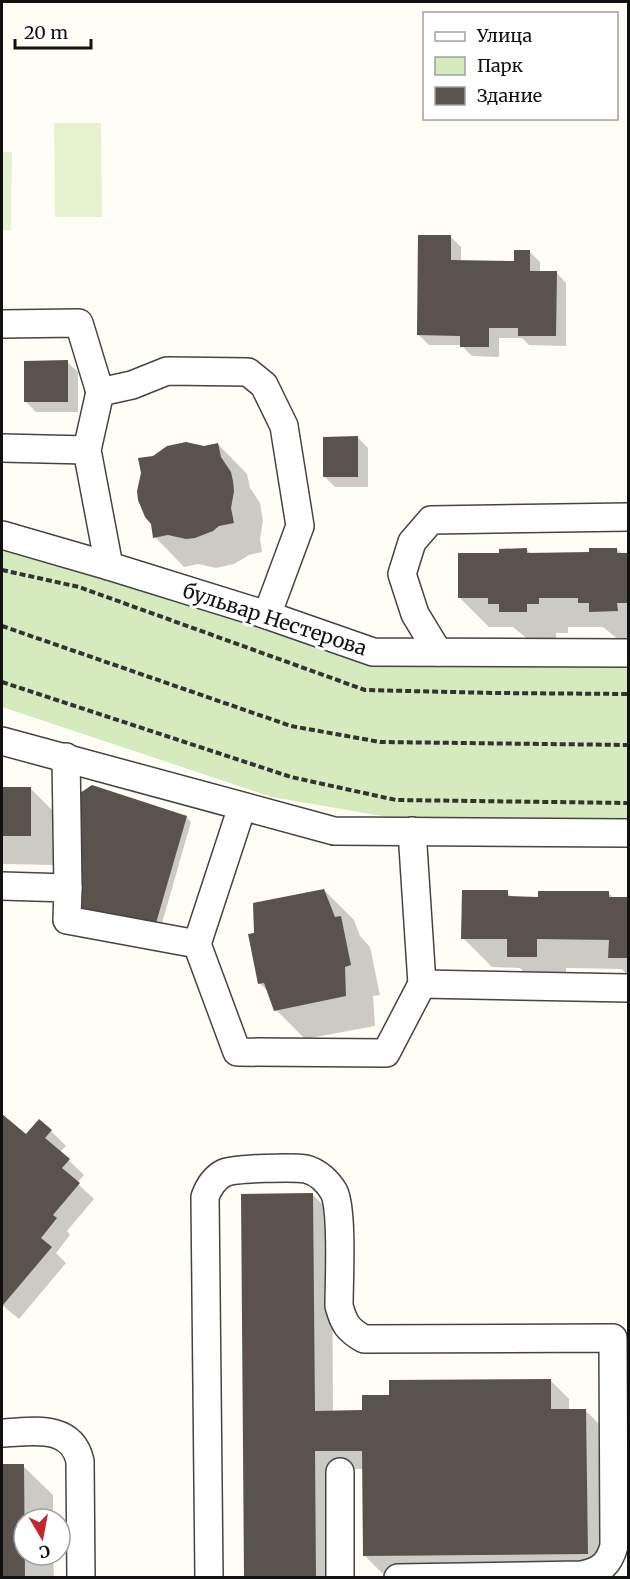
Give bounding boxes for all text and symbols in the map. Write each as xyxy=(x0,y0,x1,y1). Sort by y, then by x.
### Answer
scale bar xyxy=(15,12,92,50)
legend xyxy=(423,12,618,120)
text: 20 m xyxy=(24,21,68,44)
text: Улица xyxy=(476,24,532,47)
text: Парк xyxy=(477,54,523,77)
text: Здание xyxy=(477,84,542,107)
street label: бульвар Нестерова xyxy=(180,577,370,661)
north arrow xyxy=(12,1507,72,1567)
text: С xyxy=(38,1541,52,1563)

